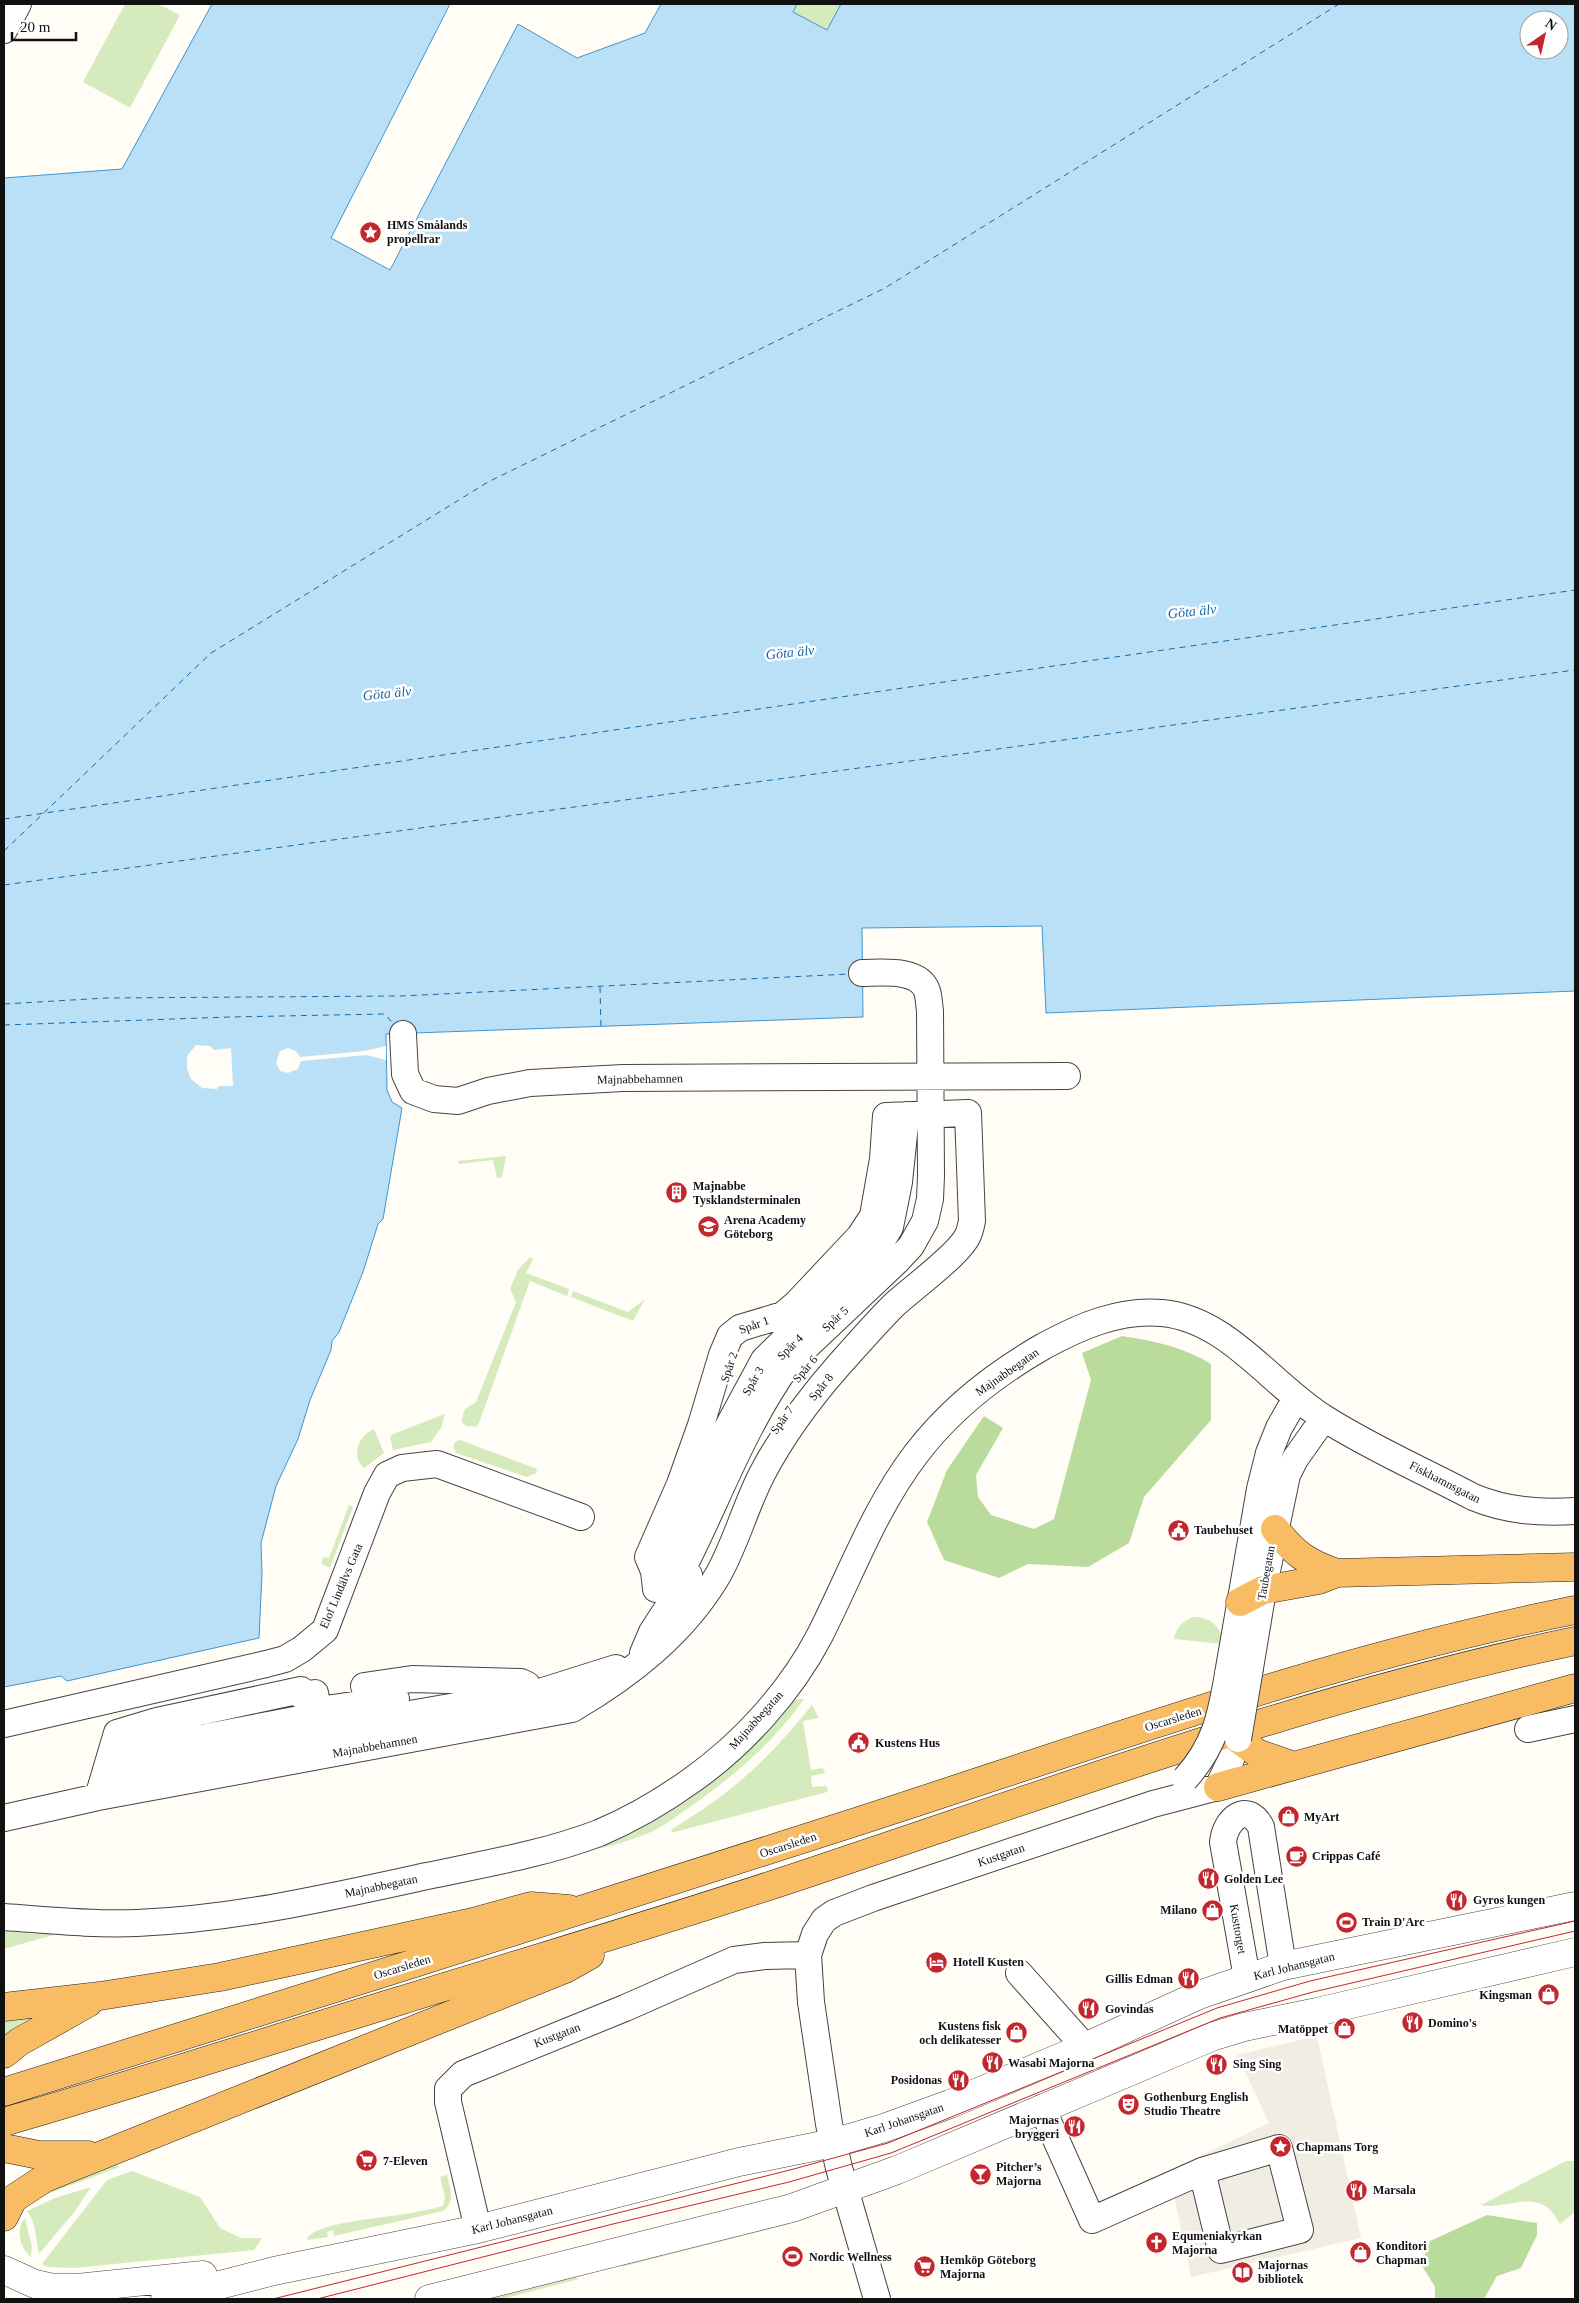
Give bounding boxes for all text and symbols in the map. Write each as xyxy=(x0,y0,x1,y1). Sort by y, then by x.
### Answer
scale bar xyxy=(12,10,76,42)
north arrow xyxy=(1519,10,1569,60)
text: N xyxy=(1543,16,1559,34)
text: 20 m xyxy=(20,19,51,35)
place label: HMS Smålands propellrar xyxy=(387,218,468,246)
place icon: HMS Smålands propellrar xyxy=(359,220,383,244)
water label: Göta älv xyxy=(1167,601,1218,621)
water label: Göta älv xyxy=(765,642,816,662)
water label: Göta älv xyxy=(362,683,413,703)
street label: Majnabbehamnen xyxy=(597,1071,683,1087)
place label: Majnabbe Tysklandsterminalen xyxy=(693,1179,801,1207)
building icon: Majnabbe Tysklandsterminalen xyxy=(665,1181,689,1205)
place label: Arena Academy Göteborg xyxy=(724,1213,806,1241)
school or university icon: Arena Academy Göteborg xyxy=(696,1215,720,1239)
street label: Spår 5 xyxy=(819,1303,851,1335)
street label: Spår 1 xyxy=(737,1313,771,1337)
street label: Spår 4 xyxy=(774,1331,806,1363)
street label: Majnabbegatan xyxy=(973,1345,1041,1399)
street label: Spår 2 xyxy=(718,1350,740,1384)
street label: Spår 6 xyxy=(790,1353,820,1385)
street label: Spår 3 xyxy=(739,1364,767,1398)
street label: Spår 8 xyxy=(806,1371,836,1403)
street label: Spår 7 xyxy=(767,1403,797,1437)
street label: Fiskhamnsgatan xyxy=(1407,1458,1483,1506)
public building icon: Taubehuset xyxy=(1166,1518,1190,1542)
place label: Taubehuset xyxy=(1194,1523,1253,1537)
street label: Elof Lindälvs Gata xyxy=(317,1541,366,1631)
street label: Taubegatan xyxy=(1254,1545,1278,1601)
street label: Majnabbegatan xyxy=(726,1688,786,1752)
street label: Oscarsleden xyxy=(1143,1704,1203,1734)
public building icon: Kustens Hus xyxy=(847,1731,871,1755)
street label: Majnabbehamnen xyxy=(331,1732,419,1760)
place label: Kustens Hus xyxy=(875,1736,940,1750)
shop icon: MyArt xyxy=(1276,1805,1300,1829)
place label: MyArt xyxy=(1304,1810,1339,1824)
street label: Oscarsleden xyxy=(758,1829,818,1861)
street label: Kustgatan xyxy=(976,1840,1026,1870)
cafe icon: Crippas Café xyxy=(1284,1844,1308,1868)
place label: Crippas Café xyxy=(1312,1849,1381,1863)
restaurant icon: Golden Lee xyxy=(1196,1867,1220,1891)
street label: Majnabbegatan xyxy=(343,1871,419,1901)
place label: Golden Lee xyxy=(1224,1872,1284,1886)
restaurant icon: Gyros kungen xyxy=(1445,1888,1469,1912)
place label: Gyros kungen xyxy=(1473,1893,1545,1907)
shop icon: Milano xyxy=(1201,1898,1225,1922)
place label: Milano xyxy=(1160,1903,1197,1917)
street label: Kusttorget xyxy=(1227,1903,1249,1956)
sports icon: Train D'Arc xyxy=(1334,1910,1358,1934)
place label: Train D'Arc xyxy=(1362,1915,1425,1929)
street label: Karl Johansgatan xyxy=(1252,1949,1336,1983)
hotel icon: Hotell Kusten xyxy=(925,1950,949,1974)
street label: Oscarsleden xyxy=(372,1952,432,1982)
place label: Hotell Kusten xyxy=(953,1955,1024,1969)
restaurant icon: Gillis Edman xyxy=(1177,1967,1201,1991)
place label: Gillis Edman xyxy=(1105,1972,1173,1986)
shop icon: Kingsman xyxy=(1536,1983,1560,2007)
place label: Kingsman xyxy=(1479,1988,1532,2002)
restaurant icon: Govindas xyxy=(1077,1997,1101,2021)
place label: Govindas xyxy=(1105,2002,1154,2016)
restaurant icon: Domino's xyxy=(1400,2011,1424,2035)
place label: Domino's xyxy=(1428,2016,1477,2030)
shop icon: Matöppet xyxy=(1332,2017,1356,2041)
place label: Kustens fisk och delikatesser xyxy=(919,2019,1002,2047)
street label: Kustgatan xyxy=(532,2020,582,2050)
shop icon: Kustens fisk och delikatesser xyxy=(1005,2021,1029,2045)
place label: Matöppet xyxy=(1278,2022,1328,2036)
restaurant icon: Wasabi Majorna xyxy=(980,2051,1004,2075)
restaurant icon: Sing Sing xyxy=(1205,2052,1229,2076)
place label: Wasabi Majorna xyxy=(1008,2056,1094,2070)
place label: Sing Sing xyxy=(1233,2057,1281,2071)
restaurant icon: Posidonas xyxy=(946,2068,970,2092)
place label: Posidonas xyxy=(891,2073,942,2087)
place label: Gothenburg English Studio Theatre xyxy=(1144,2090,1249,2118)
theatre icon: Gothenburg English Studio Theatre xyxy=(1116,2092,1140,2116)
street label: Karl Johansgatan xyxy=(862,2100,946,2140)
place label: Majornas bryggeri xyxy=(1009,2113,1060,2141)
restaurant icon: Majornas bryggeri xyxy=(1063,2115,1087,2139)
place icon: Chapmans Torg xyxy=(1268,2135,1292,2159)
place label: Chapmans Torg xyxy=(1296,2140,1378,2154)
supermarket icon: 7-Eleven xyxy=(355,2149,379,2173)
place label: 7-Eleven xyxy=(383,2154,428,2168)
place label: Pitcher’s Majorna xyxy=(996,2160,1042,2188)
bar icon: Pitcher’s Majorna xyxy=(968,2162,992,2186)
restaurant icon: Marsala xyxy=(1345,2178,1369,2202)
place label: Marsala xyxy=(1373,2183,1416,2197)
street label: Karl Johansgatan xyxy=(470,2203,554,2237)
place label: Equmeniakyrkan Majorna xyxy=(1172,2229,1262,2257)
church icon: Equmeniakyrkan Majorna xyxy=(1144,2231,1168,2255)
place label: Konditori Chapman xyxy=(1376,2239,1427,2267)
shop icon: Konditori Chapman xyxy=(1348,2241,1372,2265)
sports icon: Nordic Wellness xyxy=(781,2245,805,2269)
place label: Nordic Wellness xyxy=(809,2250,892,2264)
place label: Hemköp Göteborg Majorna xyxy=(940,2253,1036,2281)
supermarket icon: Hemköp Göteborg Majorna xyxy=(912,2255,936,2279)
place label: Majornas bibliotek xyxy=(1258,2258,1308,2286)
library icon: Majornas bibliotek xyxy=(1230,2260,1254,2284)

